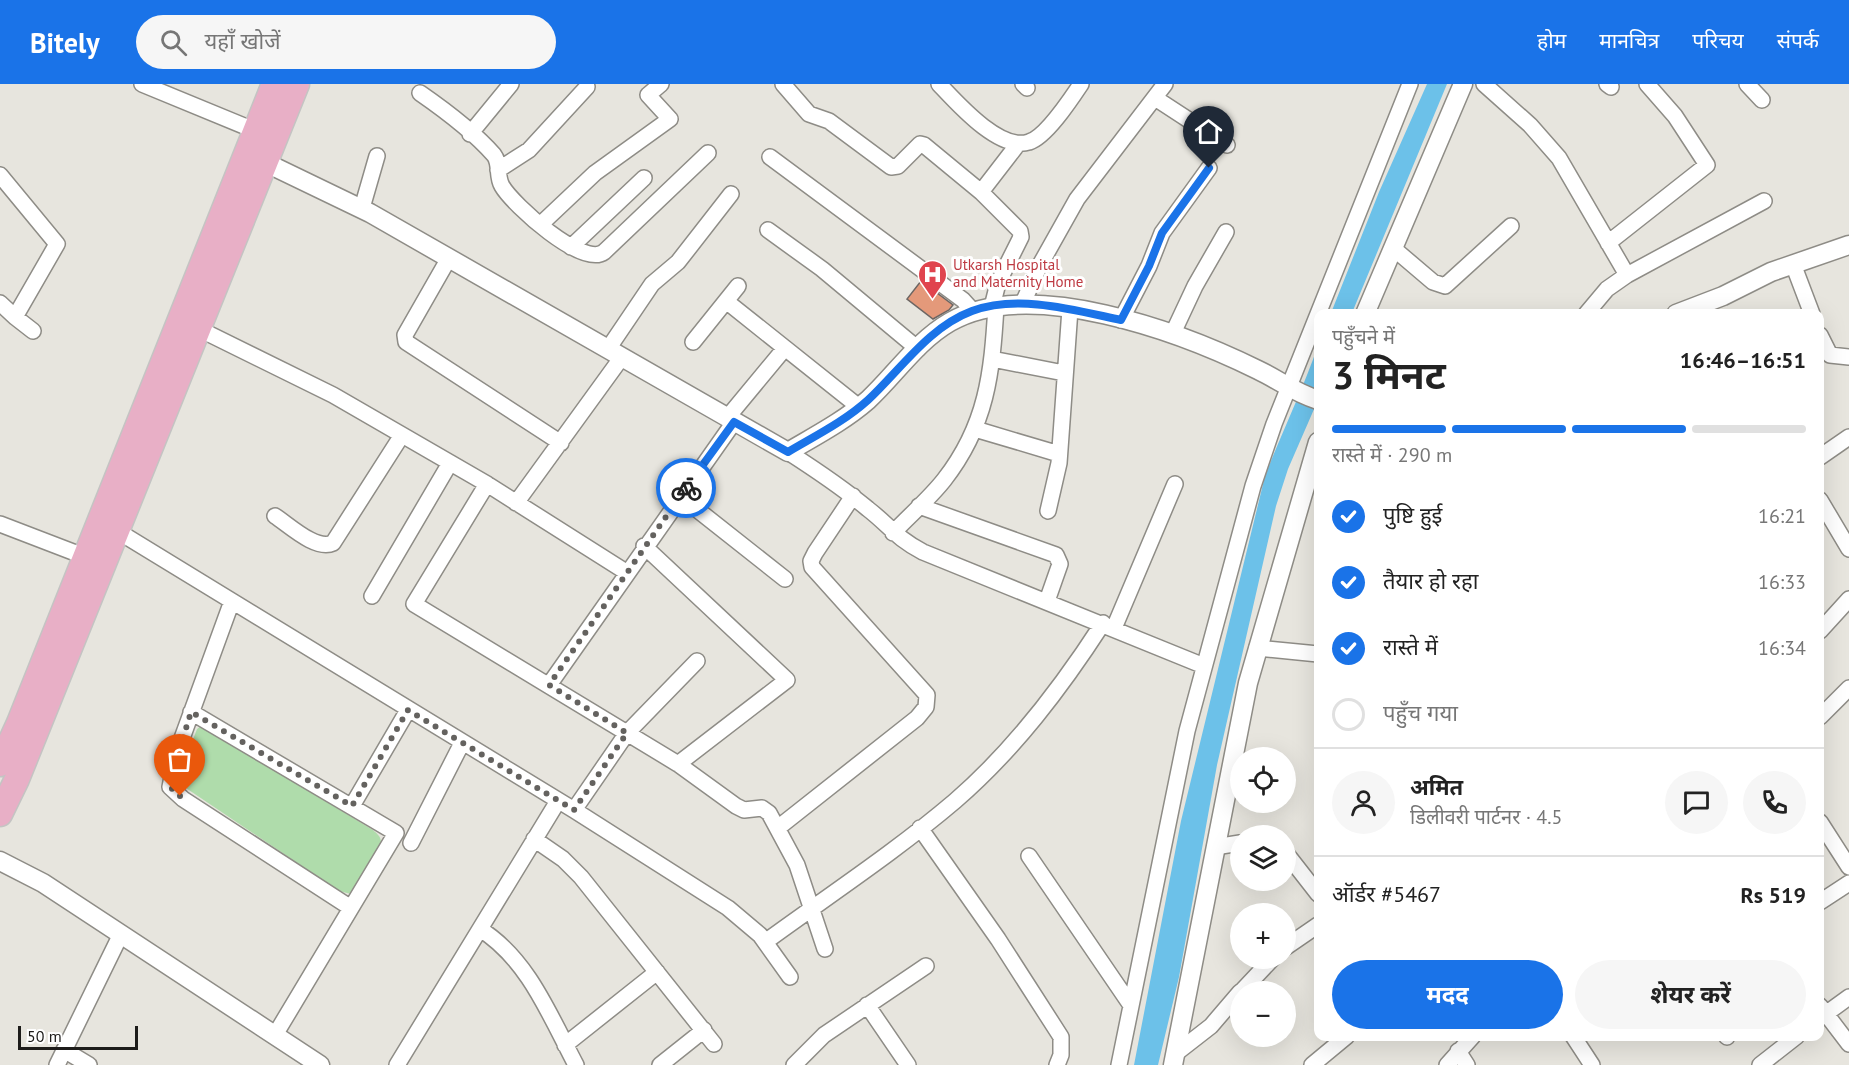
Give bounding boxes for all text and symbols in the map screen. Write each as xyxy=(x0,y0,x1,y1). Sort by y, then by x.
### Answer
search box xyxy=(136,15,556,69)
text: Bitely xyxy=(30,24,100,61)
icon: search xyxy=(157,26,190,59)
text: यहाँ खोजें xyxy=(205,27,281,55)
text: होम xyxy=(1537,27,1566,54)
text: मानचित्र xyxy=(1599,27,1659,54)
text: परिचय xyxy=(1692,27,1744,54)
text: संपर्क xyxy=(1777,27,1819,54)
pin xyxy=(1183,106,1234,168)
icon: home xyxy=(1192,115,1225,148)
place label: Utkarsh Hospital and Maternity Home xyxy=(953,255,1083,291)
hospital icon: Utkarsh Hospital and Maternity Home xyxy=(916,258,948,300)
text: पहुँचने में xyxy=(1332,324,1395,350)
text: 16:46–16:51 xyxy=(1680,346,1806,374)
text: 3 मिनट xyxy=(1332,349,1446,400)
text: रास्ते में · 290 m xyxy=(1332,442,1452,468)
courier xyxy=(656,458,716,518)
icon: bike xyxy=(670,472,703,505)
icon: check xyxy=(1332,500,1365,533)
text: पुष्टि हुई xyxy=(1383,501,1442,529)
text: 16:21 xyxy=(1758,503,1806,529)
icon: check xyxy=(1332,566,1365,599)
text: तैयार हो रहा xyxy=(1383,567,1479,595)
text: 16:33 xyxy=(1758,569,1806,595)
icon: check xyxy=(1332,632,1365,665)
text: रास्ते में xyxy=(1383,633,1438,661)
text: 16:34 xyxy=(1758,635,1806,661)
text: पहुँच गया xyxy=(1383,699,1458,727)
pin xyxy=(154,734,205,796)
icon: bag xyxy=(163,743,196,776)
map controls xyxy=(1230,747,1296,1047)
button: locate xyxy=(1230,747,1296,813)
button: person xyxy=(1332,771,1395,834)
button: chat xyxy=(1665,771,1728,834)
button: phone xyxy=(1743,771,1806,834)
text: अमित xyxy=(1410,773,1463,801)
text: डिलीवरी पार्टनर · 4.5 xyxy=(1410,804,1562,830)
button: layers xyxy=(1230,825,1296,891)
text: ऑर्डर #5467 xyxy=(1332,880,1441,908)
text: Rs 519 xyxy=(1740,881,1806,909)
button: + xyxy=(1230,903,1296,969)
button: मदद xyxy=(1332,960,1563,1029)
button: शेयर करें xyxy=(1575,960,1806,1029)
button: − xyxy=(1230,981,1296,1047)
scale bar xyxy=(18,1023,138,1050)
text: 50 m xyxy=(27,1026,62,1046)

